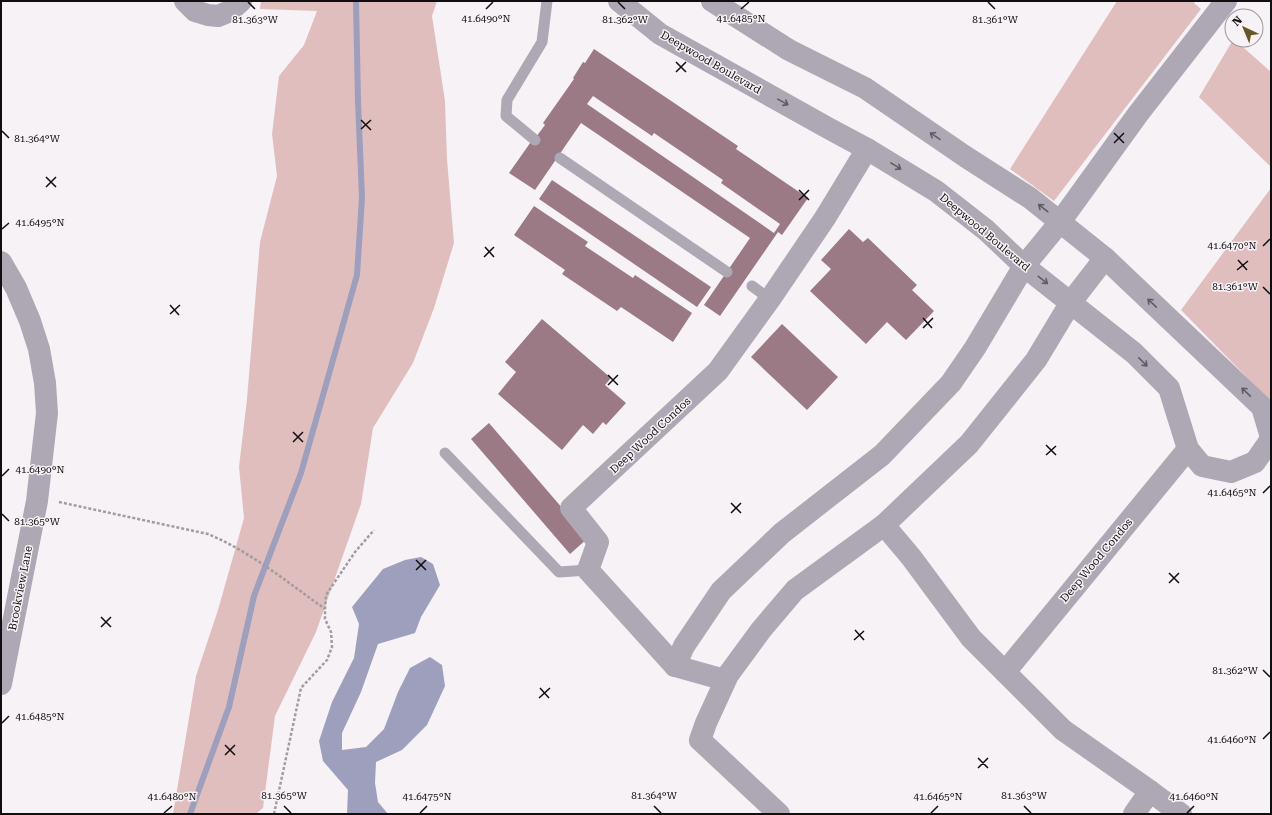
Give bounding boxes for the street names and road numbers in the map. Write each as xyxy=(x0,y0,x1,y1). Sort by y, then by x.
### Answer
street label: Deepwood Boulevard xyxy=(658,28,763,97)
street label: Deepwood Boulevard xyxy=(937,191,1032,274)
street label: Deep Wood Condos xyxy=(607,395,693,476)
street label: Deep Wood Condos xyxy=(1057,516,1135,605)
street label: Brookview Lane xyxy=(6,545,35,631)

